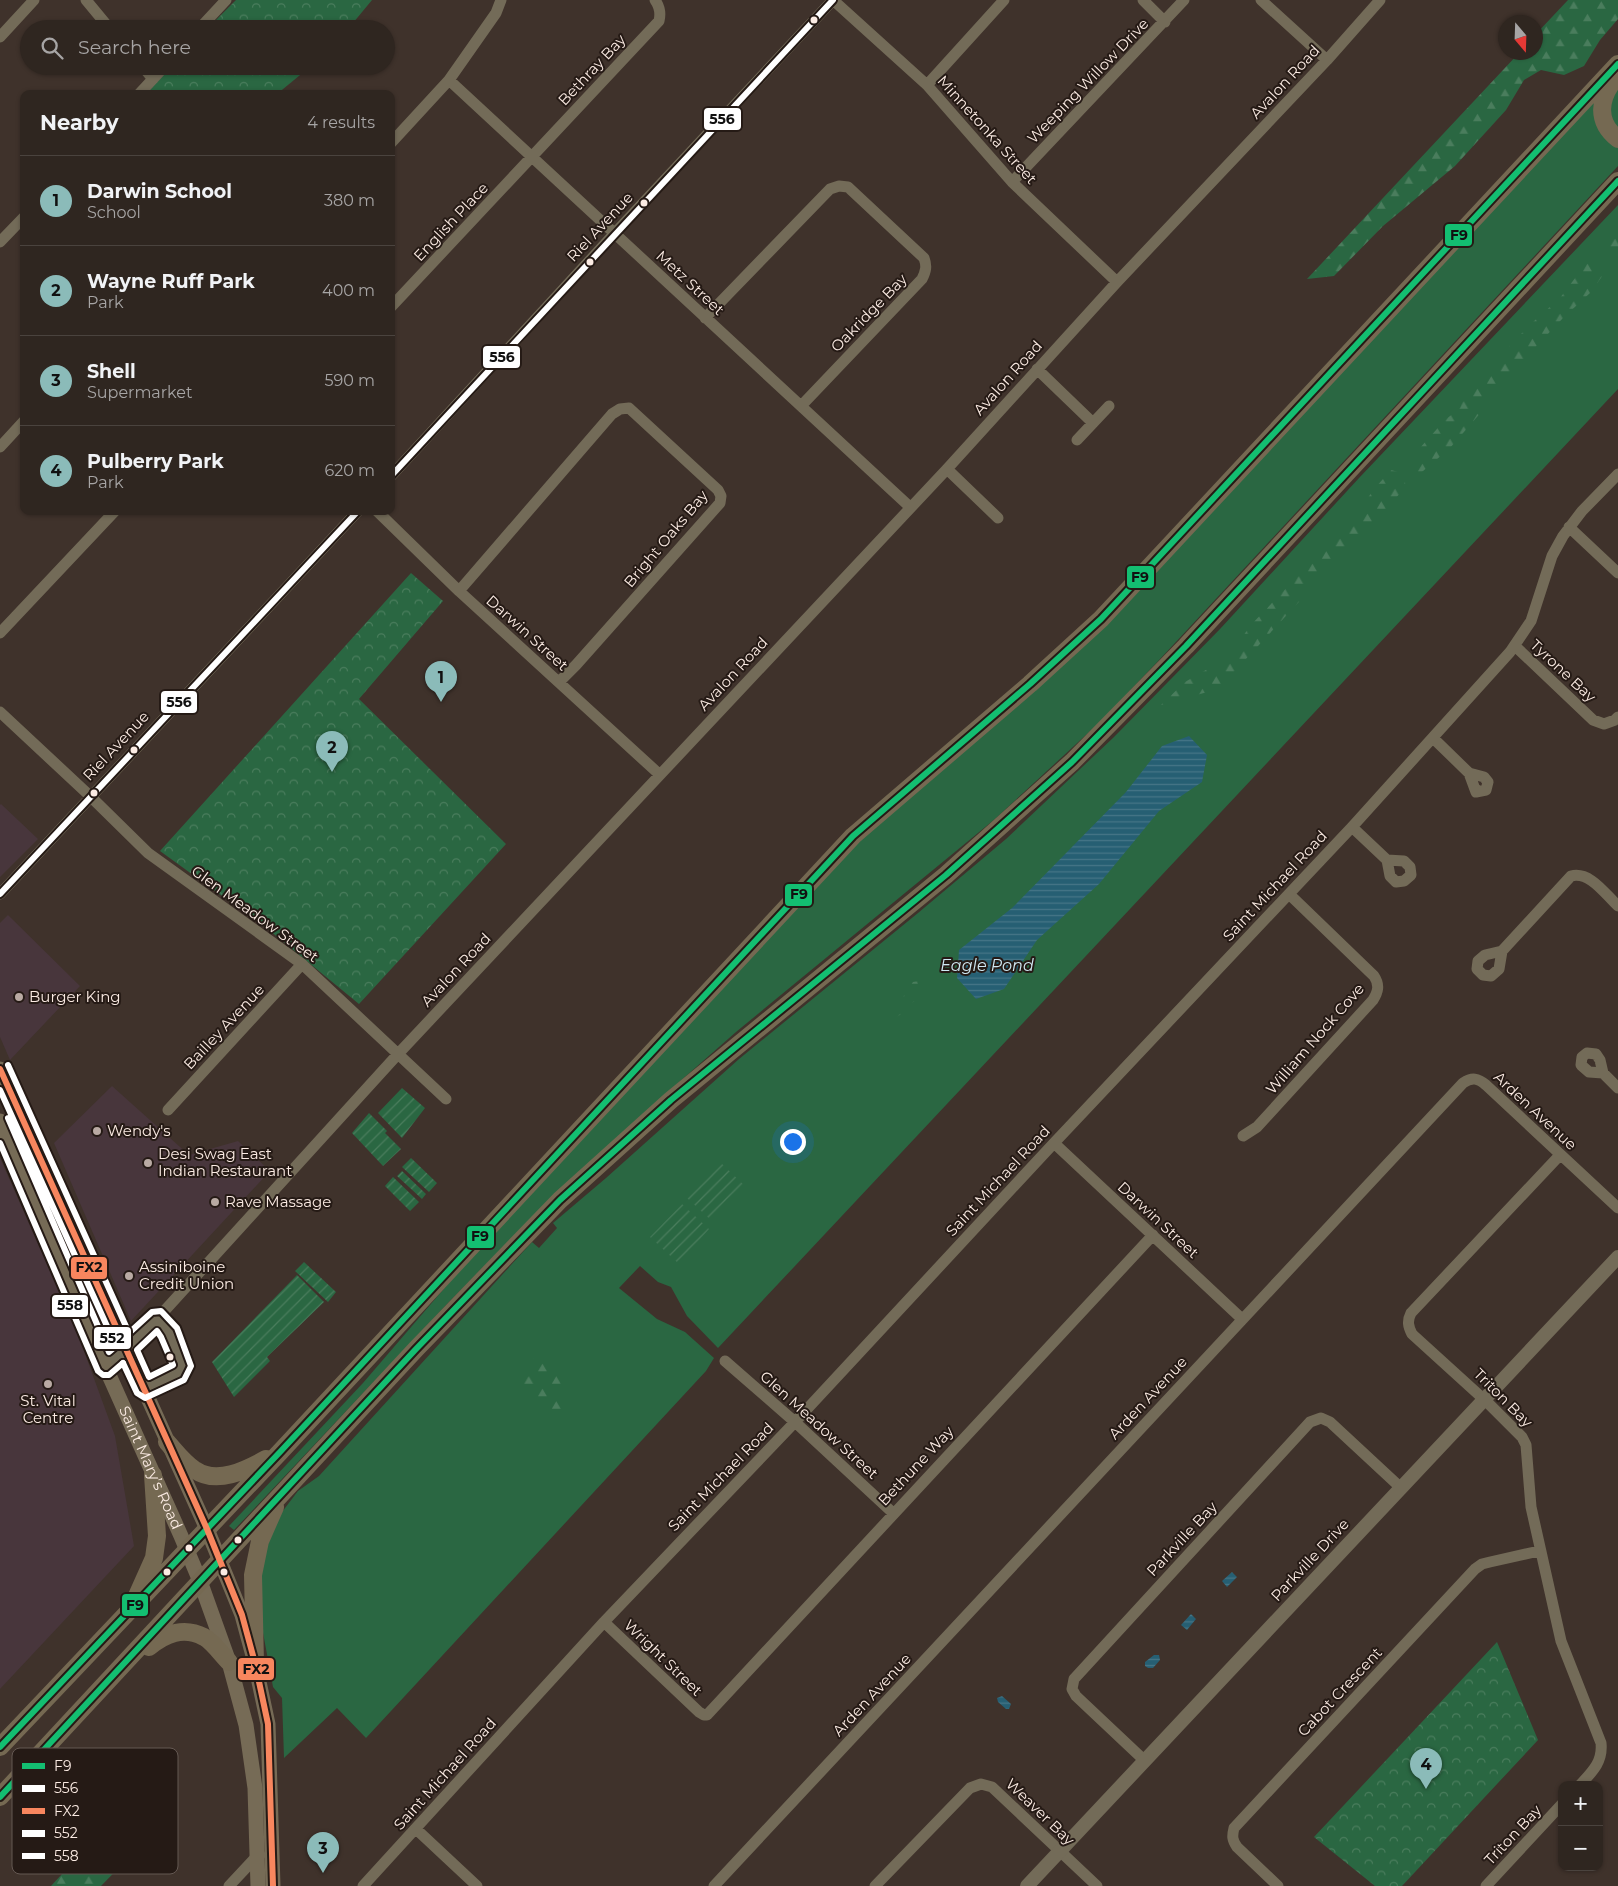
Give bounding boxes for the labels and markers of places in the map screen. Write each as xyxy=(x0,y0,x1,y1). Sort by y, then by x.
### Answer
unlabelled marker xyxy=(809,15,819,25)
unlabelled marker xyxy=(639,198,649,208)
unlabelled marker xyxy=(585,257,595,267)
pin: 1 xyxy=(425,661,457,702)
pin: 2 xyxy=(316,731,348,772)
unlabelled marker xyxy=(129,745,139,755)
unlabelled marker xyxy=(89,788,99,798)
place label: Burger King xyxy=(29,987,121,1006)
marker: Burger King xyxy=(13,991,25,1003)
place label: Wendy's xyxy=(107,1121,171,1140)
marker: Wendy's xyxy=(91,1125,103,1137)
place label: Desi Swag East Indian Restaurant xyxy=(158,1144,292,1180)
marker: Desi Swag East Indian Restaurant xyxy=(142,1157,154,1169)
place label: Rave Massage xyxy=(225,1192,331,1211)
marker: Rave Massage xyxy=(209,1196,221,1208)
place label: Assiniboine Credit Union xyxy=(139,1257,234,1293)
marker: Assiniboine Credit Union xyxy=(123,1270,135,1282)
unlabelled marker xyxy=(165,1352,175,1362)
marker: St. Vital Centre xyxy=(42,1378,54,1390)
place label: St. Vital Centre xyxy=(20,1391,76,1427)
unlabelled marker xyxy=(233,1535,243,1545)
unlabelled marker xyxy=(184,1543,194,1553)
unlabelled marker xyxy=(162,1567,172,1577)
unlabelled marker xyxy=(219,1567,229,1577)
pin: 4 xyxy=(1410,1748,1442,1789)
pin: 3 xyxy=(307,1832,339,1873)

